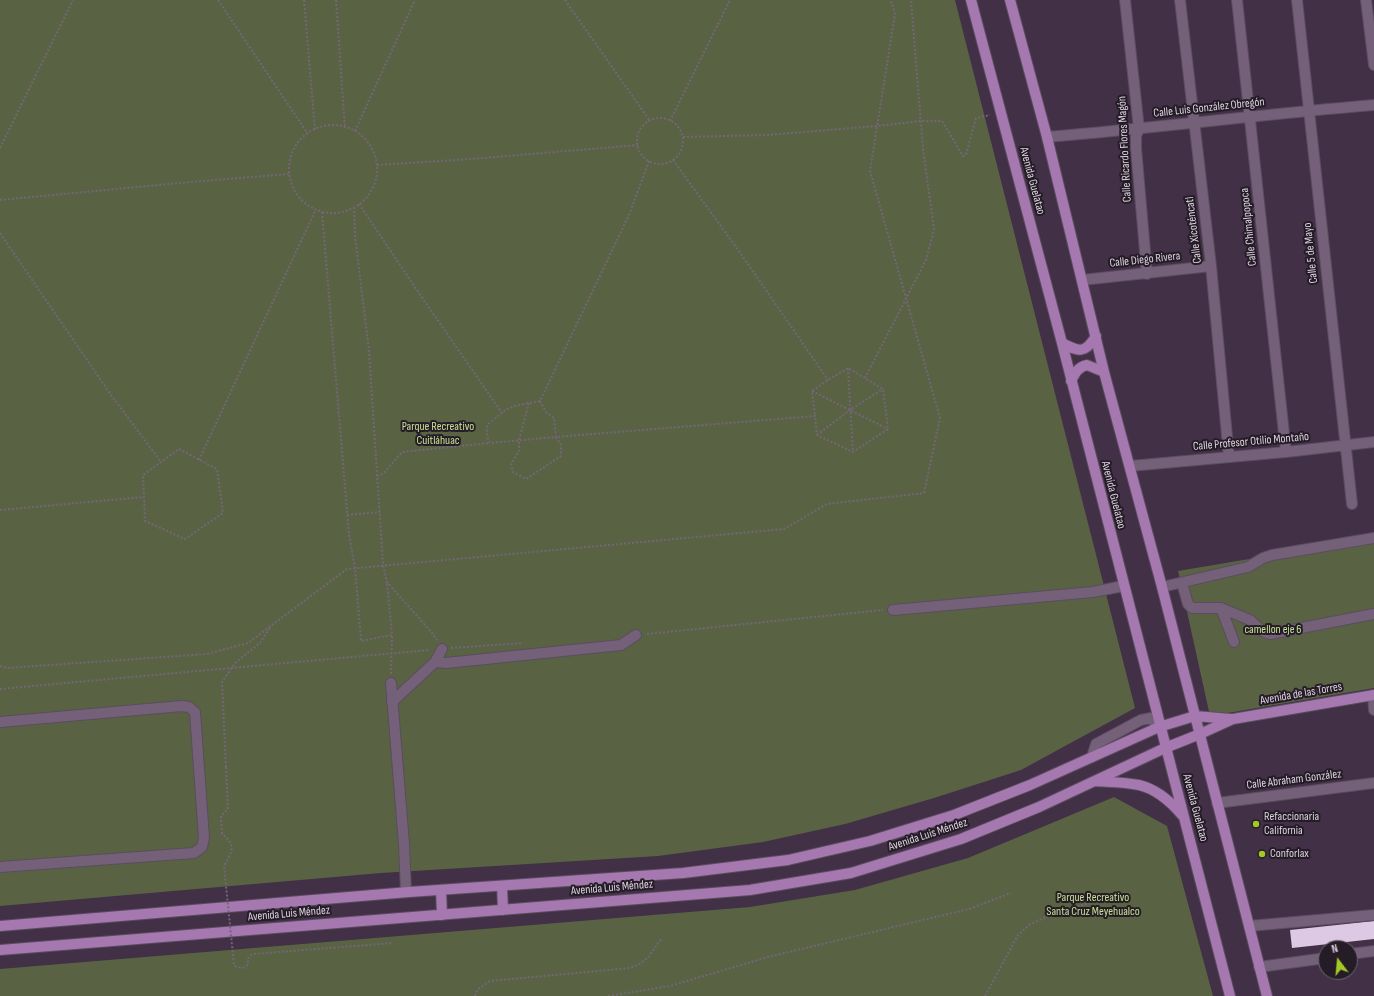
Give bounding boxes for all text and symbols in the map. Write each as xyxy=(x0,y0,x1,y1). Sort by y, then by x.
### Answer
street label: Calle Luis González Obregón xyxy=(1153,95,1265,121)
street label: Calle Ricardo Flores Magón xyxy=(1115,96,1135,202)
street label: Avenida Guelatao xyxy=(1016,146,1048,216)
street label: Calle Chimalpopoca xyxy=(1238,187,1260,267)
street label: Calle Xicoténcatl xyxy=(1183,196,1205,264)
street label: Calle 5 de Mayo xyxy=(1301,222,1321,284)
street label: Calle Diego Rivera xyxy=(1109,249,1181,271)
park label: Parque Recreativo Cuitláhuac xyxy=(402,420,474,448)
street label: Calle Profesor Otilio Montaño xyxy=(1192,430,1310,454)
street label: Avenida Guelatao xyxy=(1098,460,1128,530)
park label: camellon eje 6 xyxy=(1244,623,1302,637)
street label: Avenida de las Torres xyxy=(1259,680,1343,708)
street label: Calle Abraham González xyxy=(1246,767,1342,793)
street label: Avenida Guelatao xyxy=(1179,773,1211,843)
place label: Refaccionaria California xyxy=(1264,810,1319,838)
street label: Avenida Luis Méndez xyxy=(887,815,969,855)
marker: Refaccionaria California xyxy=(1251,819,1261,829)
place label: Conforlax xyxy=(1270,847,1309,861)
marker: Conforlax xyxy=(1257,849,1267,859)
street label: Avenida Luis Méndez xyxy=(570,877,654,899)
park label: Parque Recreativo Santa Cruz Meyehualco xyxy=(1046,891,1140,919)
street label: Avenida Luis Méndez xyxy=(247,903,331,925)
north arrow xyxy=(1318,940,1358,980)
text: N xyxy=(1330,942,1339,956)

